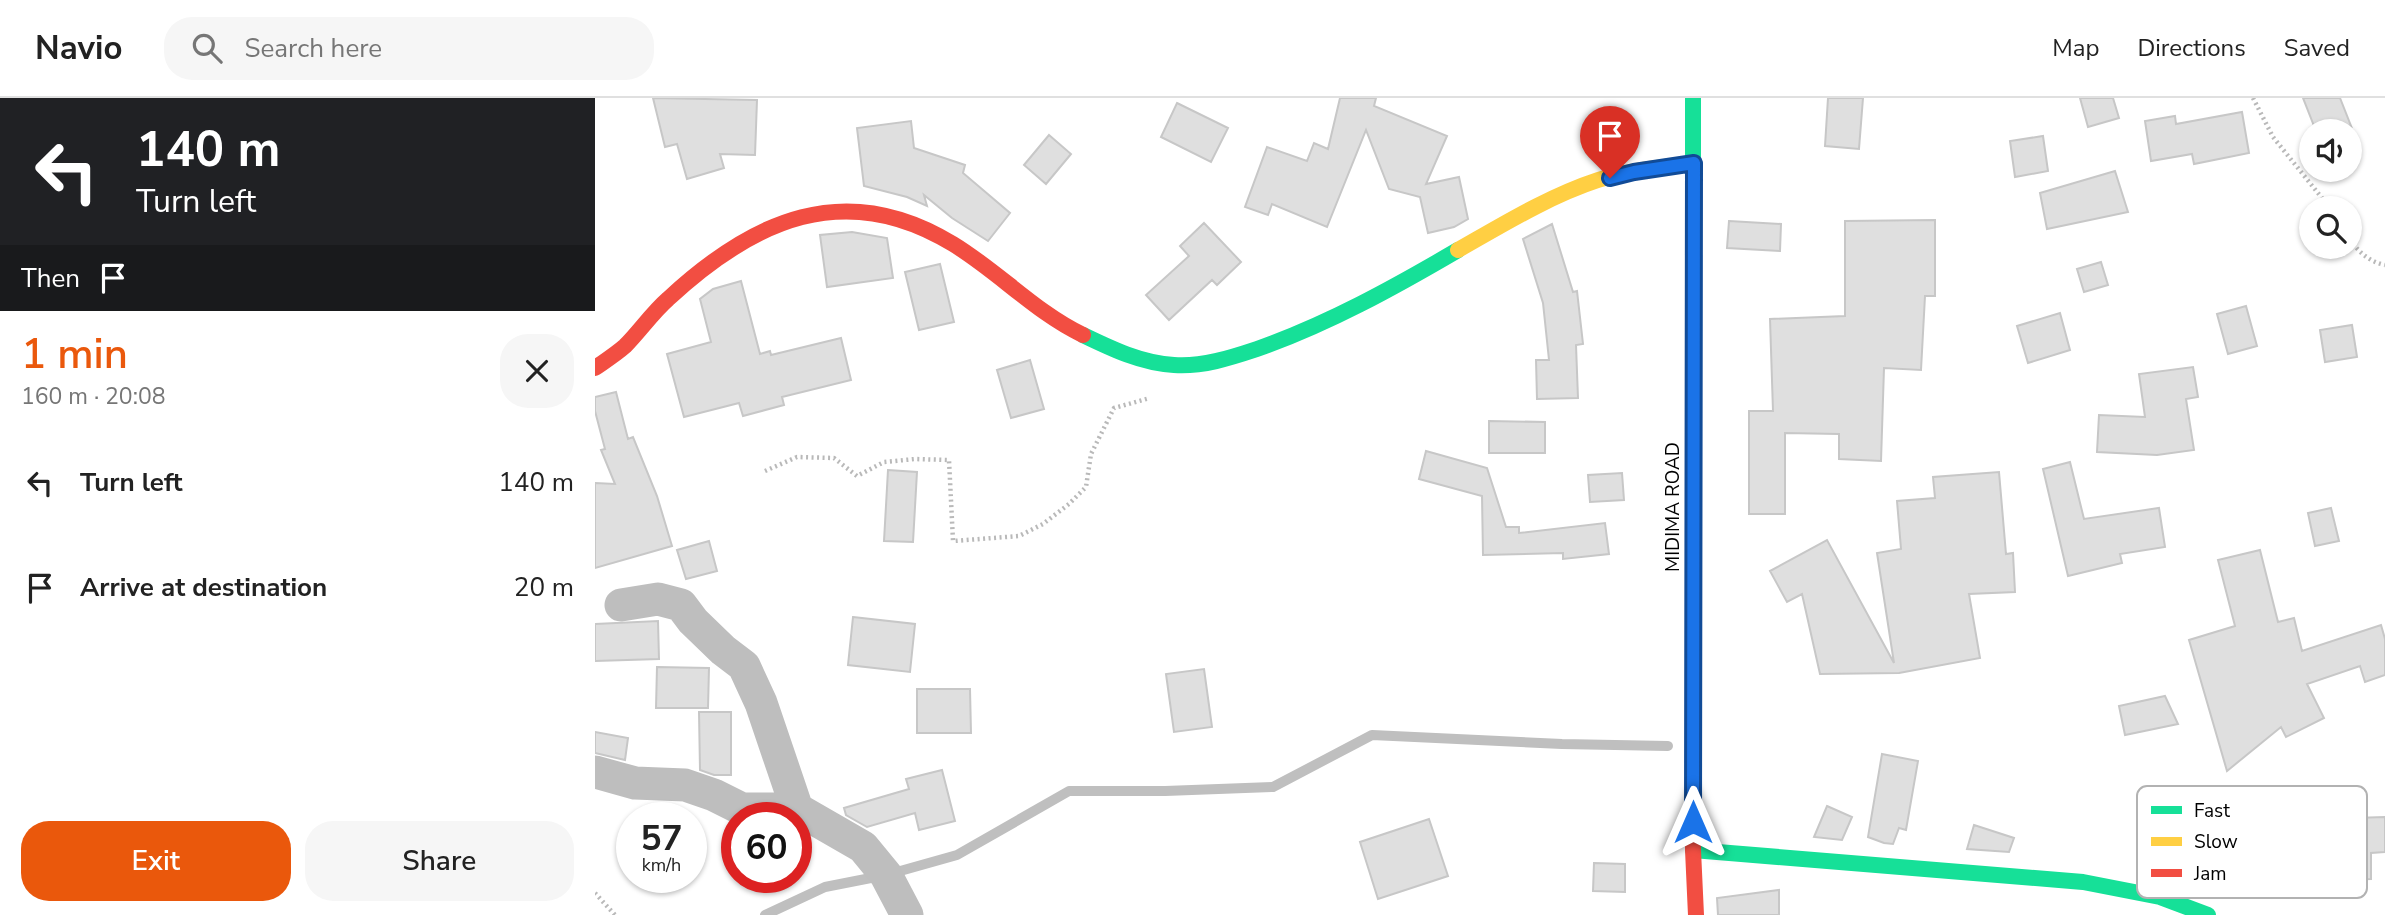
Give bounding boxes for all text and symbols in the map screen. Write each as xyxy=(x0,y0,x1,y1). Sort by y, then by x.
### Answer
search box xyxy=(164,17,654,80)
text: Navio xyxy=(35,26,122,71)
icon: search xyxy=(188,29,226,67)
text: Search here xyxy=(244,31,382,66)
text: Map xyxy=(2052,32,2099,64)
text: Directions xyxy=(2137,32,2246,64)
text: Saved xyxy=(2284,32,2350,64)
pin xyxy=(1580,106,1640,178)
text: 140 m xyxy=(136,116,280,183)
icon: arrive xyxy=(1591,117,1629,155)
map controls xyxy=(2299,119,2362,259)
button: sound xyxy=(2299,119,2362,182)
icon: left xyxy=(21,126,112,217)
text: Turn left xyxy=(136,180,256,223)
button: search xyxy=(2299,196,2362,259)
icon: arrive xyxy=(94,259,132,297)
text: Then xyxy=(21,261,80,296)
text: 1 min xyxy=(21,326,128,383)
button: close xyxy=(500,334,574,408)
text: 160 m · 20:08 xyxy=(21,381,166,412)
street label: MIDIMA ROAD xyxy=(1660,442,1686,572)
icon: left xyxy=(21,464,59,502)
text: Turn left xyxy=(80,465,183,500)
text: 140 m xyxy=(498,465,574,500)
icon: arrive xyxy=(21,569,59,607)
text: Arrive at destination xyxy=(80,570,327,605)
text: 20 m xyxy=(514,570,574,605)
position arrow xyxy=(1656,785,1730,859)
legend xyxy=(2137,786,2367,898)
text: Fast xyxy=(2194,798,2230,824)
speed limit sign: 60 xyxy=(721,802,812,893)
text: 57 xyxy=(640,815,683,862)
button: Exit xyxy=(21,821,291,901)
button: Share xyxy=(305,821,574,901)
text: Slow xyxy=(2194,829,2238,855)
text: km/h xyxy=(642,853,681,877)
text: Jam xyxy=(2193,861,2227,887)

